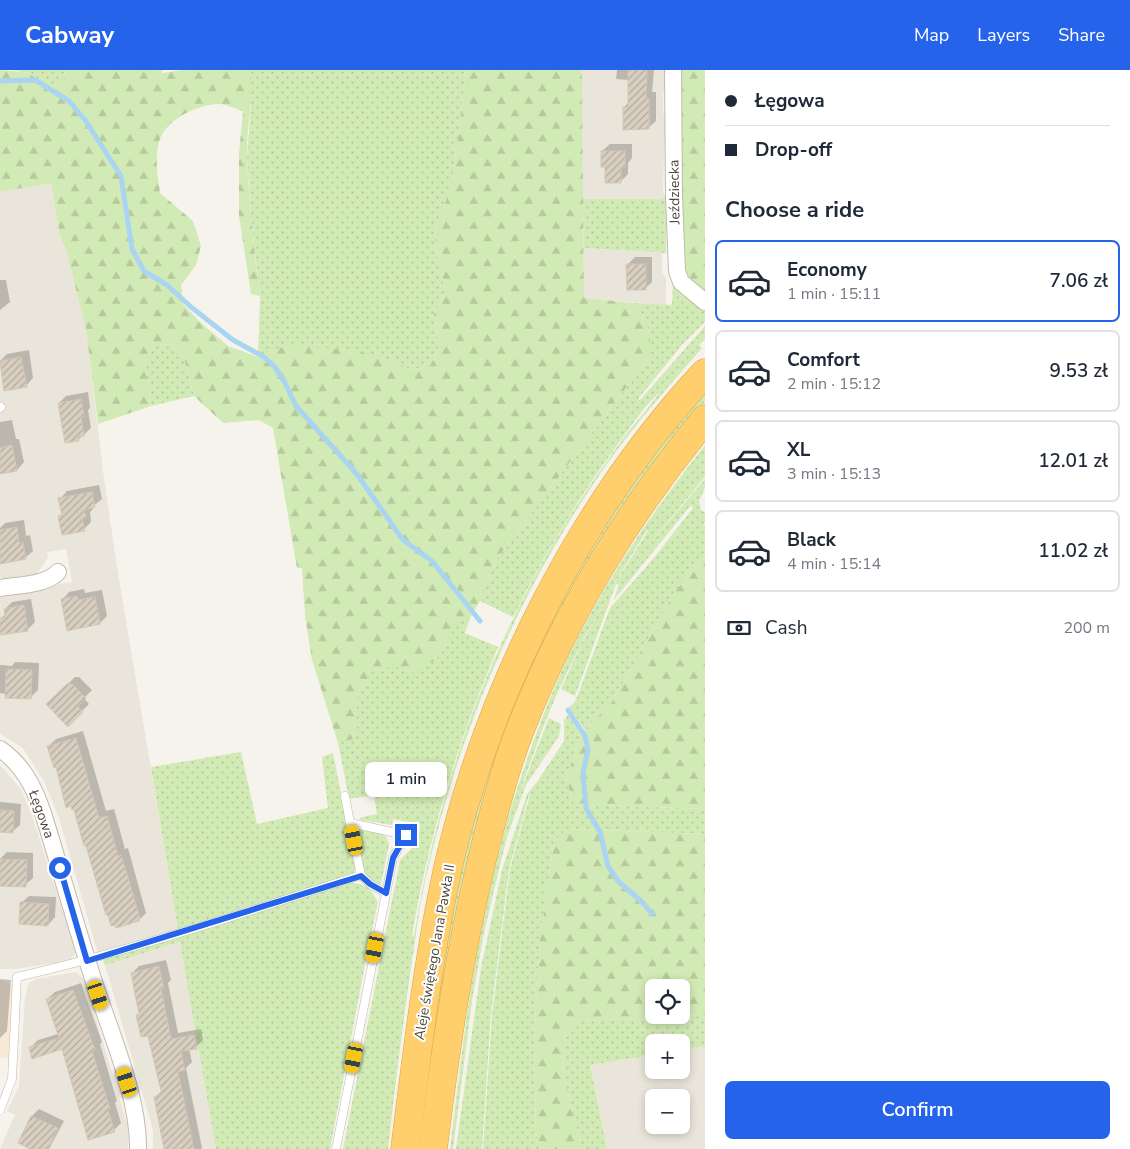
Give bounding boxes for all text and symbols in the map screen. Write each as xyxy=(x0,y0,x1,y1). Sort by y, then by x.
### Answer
text: Cabway xyxy=(25,19,114,51)
text: Map xyxy=(914,23,949,47)
text: Layers xyxy=(977,23,1030,47)
text: Share xyxy=(1058,23,1105,47)
text: Łęgowa xyxy=(755,88,825,114)
text: Drop-off xyxy=(755,137,832,163)
street label: Jeździecka xyxy=(664,160,685,225)
text: Choose a ride xyxy=(725,195,864,225)
text: Economy xyxy=(787,257,867,283)
icon: car xyxy=(727,259,772,304)
text: 7.06 zł xyxy=(1050,268,1108,294)
text: 1 min · 15:11 xyxy=(787,283,881,305)
text: Comfort xyxy=(787,347,860,373)
icon: car xyxy=(727,349,772,394)
text: 9.53 zł xyxy=(1050,358,1108,384)
text: 2 min · 15:12 xyxy=(787,373,881,395)
text: XL xyxy=(787,437,810,463)
icon: car xyxy=(727,439,772,484)
text: 12.01 zł xyxy=(1038,448,1108,474)
text: 3 min · 15:13 xyxy=(787,463,881,485)
text: Black xyxy=(787,527,836,553)
icon: car xyxy=(727,529,772,574)
text: 11.02 zł xyxy=(1038,538,1108,564)
text: 4 min · 15:14 xyxy=(787,553,881,575)
icon: cash xyxy=(725,614,753,642)
text: Cash xyxy=(765,615,807,641)
text: 200 m xyxy=(1063,617,1110,639)
callout: 1 min xyxy=(365,762,447,798)
text: 1 min xyxy=(386,768,426,790)
street label: Łęgowa xyxy=(24,787,59,841)
car xyxy=(343,824,364,856)
route end xyxy=(395,824,417,846)
route start xyxy=(49,857,71,879)
street label: Aleje świętego Jana Pawła II xyxy=(410,863,459,1041)
car xyxy=(364,932,385,964)
car xyxy=(86,978,109,1012)
map controls xyxy=(645,979,690,1134)
button: locate xyxy=(645,979,690,1024)
button: + xyxy=(645,1034,690,1079)
car xyxy=(343,1042,364,1074)
car xyxy=(115,1065,138,1099)
button: Confirm xyxy=(725,1081,1110,1139)
button: − xyxy=(645,1089,690,1134)

